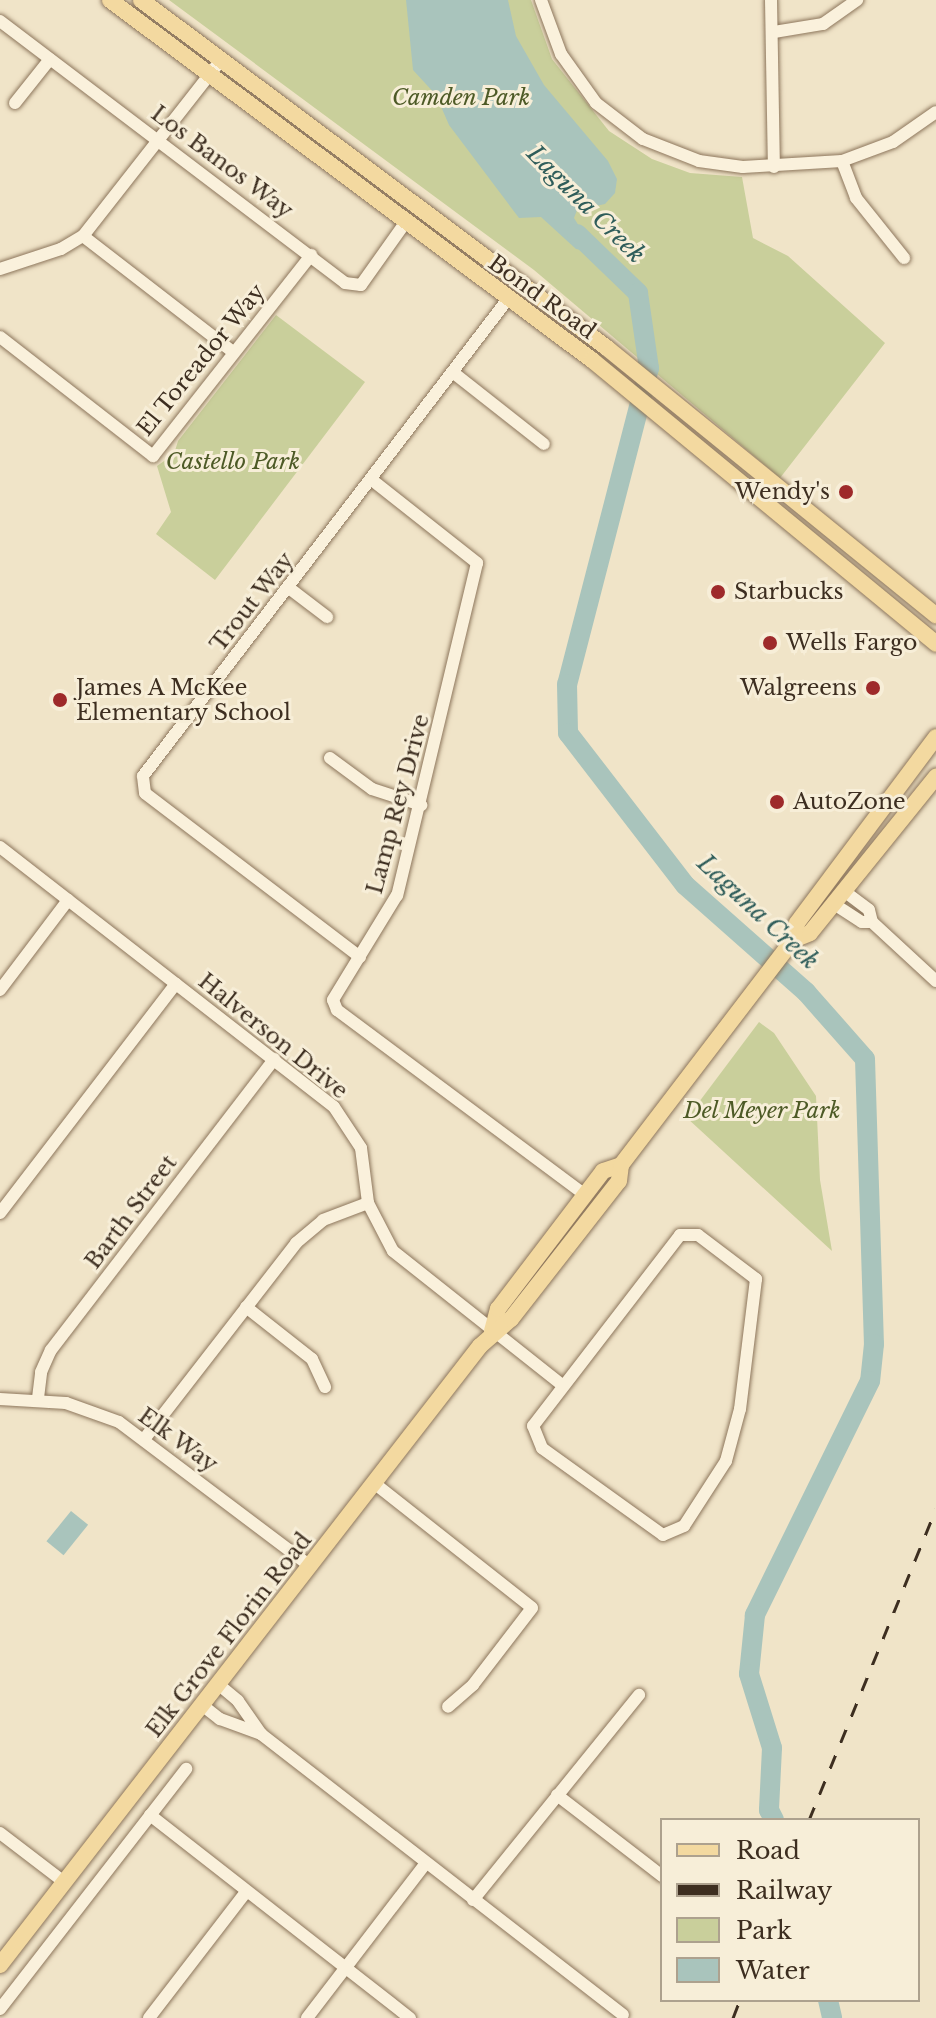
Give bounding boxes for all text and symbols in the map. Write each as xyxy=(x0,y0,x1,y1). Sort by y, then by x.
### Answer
park label: Camden Park xyxy=(392,85,530,111)
street label: Los Banos Way xyxy=(146,100,298,224)
water label: Laguna Creek xyxy=(521,139,651,269)
street label: Bond Road xyxy=(483,249,601,345)
street label: El Toreador Way xyxy=(131,278,271,442)
park label: Castello Park xyxy=(166,449,300,475)
place label: Wendy's xyxy=(735,479,830,505)
marker: Wendy's xyxy=(837,483,855,501)
street label: Trout Way xyxy=(205,547,299,657)
place label: Starbucks xyxy=(734,579,844,605)
marker: Starbucks xyxy=(709,583,727,601)
place label: Wells Fargo xyxy=(786,630,917,656)
marker: Wells Fargo xyxy=(761,634,779,652)
place label: James A McKee Elementary School xyxy=(76,674,292,726)
place label: Walgreens xyxy=(740,675,857,701)
marker: Walgreens xyxy=(864,679,882,697)
marker: James A McKee Elementary School xyxy=(51,691,69,709)
street label: Lamp Rey Drive xyxy=(361,711,435,897)
place label: AutoZone xyxy=(793,789,906,815)
marker: AutoZone xyxy=(768,793,786,811)
water label: Laguna Creek xyxy=(691,848,825,976)
street label: Halverson Drive xyxy=(193,968,353,1104)
park label: Del Meyer Park xyxy=(683,1098,841,1124)
street label: Barth Street xyxy=(80,1150,182,1274)
street label: Elk Way xyxy=(133,1402,223,1478)
street label: Elk Grove Florin Road xyxy=(141,1527,317,1743)
legend xyxy=(660,1818,920,2002)
text: Road xyxy=(736,1836,800,1865)
text: Railway xyxy=(736,1876,832,1905)
text: Park xyxy=(736,1916,792,1945)
text: Water xyxy=(736,1956,810,1985)

